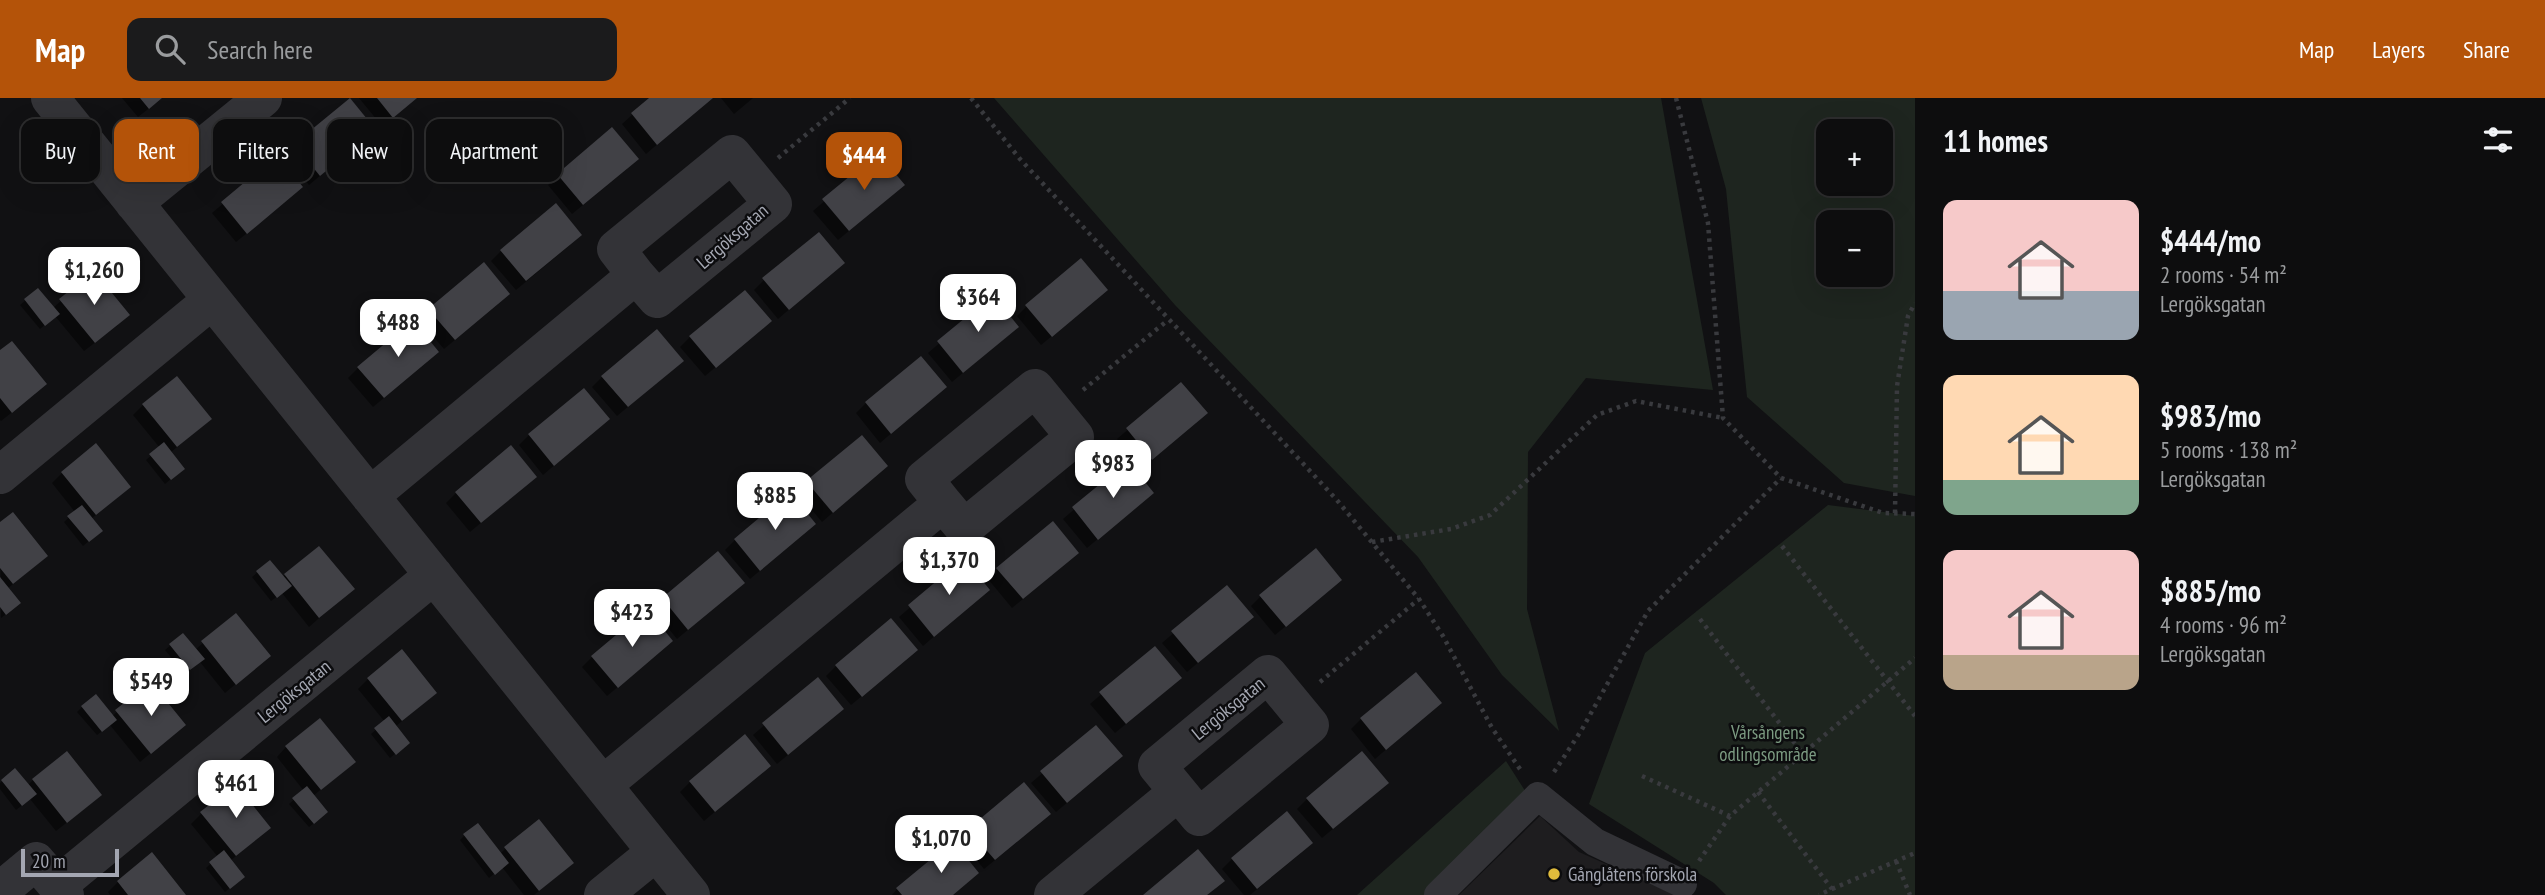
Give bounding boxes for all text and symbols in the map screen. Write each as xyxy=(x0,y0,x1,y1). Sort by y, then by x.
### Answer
search box xyxy=(127,18,617,81)
text: Map xyxy=(35,28,85,71)
icon: search xyxy=(151,30,189,68)
text: Search here xyxy=(207,33,313,66)
text: Map xyxy=(2299,34,2334,65)
text: Layers xyxy=(2372,34,2425,65)
text: Share xyxy=(2463,34,2510,65)
chip: Buy xyxy=(21,119,100,182)
chip: Rent xyxy=(114,119,199,182)
chip: Filters xyxy=(213,119,313,182)
chip: New xyxy=(327,119,412,182)
chip: Apartment xyxy=(426,119,562,182)
map controls xyxy=(1816,119,1893,287)
button: + xyxy=(1816,119,1893,196)
text: 11 homes xyxy=(1943,121,2048,160)
icon: filters xyxy=(2479,121,2517,159)
pin: $444 xyxy=(823,132,905,192)
text: $444 xyxy=(842,140,886,169)
street label: Lergöksgatan xyxy=(691,198,773,274)
button: − xyxy=(1816,210,1893,287)
text: $444/mo xyxy=(2160,221,2261,260)
icon: home xyxy=(1999,228,2083,312)
pin: $1,260 xyxy=(37,248,151,307)
text: $1,260 xyxy=(64,255,124,284)
text: 2 rooms · 54 m² xyxy=(2160,260,2287,289)
pin: $364 xyxy=(937,274,1019,334)
text: $364 xyxy=(956,282,1000,311)
text: Lergöksgatan xyxy=(2160,289,2266,318)
pin: $488 xyxy=(357,300,439,359)
text: $488 xyxy=(376,307,420,336)
text: $983/mo xyxy=(2160,396,2261,435)
icon: home xyxy=(1999,403,2083,487)
text: 5 rooms · 138 m² xyxy=(2160,435,2297,464)
pin: $983 xyxy=(1072,440,1154,500)
text: $983 xyxy=(1091,448,1135,477)
text: Lergöksgatan xyxy=(2160,464,2266,493)
pin: $885 xyxy=(734,472,816,532)
text: $885 xyxy=(753,480,797,509)
pin: $1,370 xyxy=(892,538,1006,597)
text: $1,370 xyxy=(919,545,979,574)
text: $885/mo xyxy=(2160,571,2261,610)
icon: home xyxy=(1999,578,2083,662)
pin: $423 xyxy=(591,589,673,649)
text: $423 xyxy=(610,597,654,626)
text: 4 rooms · 96 m² xyxy=(2160,610,2287,639)
text: Lergöksgatan xyxy=(2160,639,2266,668)
street label: Lergöksgatan xyxy=(253,654,335,728)
pin: $549 xyxy=(110,658,192,718)
text: $549 xyxy=(129,666,173,695)
street label: Lergöksgatan xyxy=(1187,671,1269,745)
park label: Vårsångens odlingsområde xyxy=(1719,720,1817,766)
pin: $461 xyxy=(195,760,277,820)
text: $461 xyxy=(214,768,258,797)
pin: $1,070 xyxy=(884,816,998,875)
text: $1,070 xyxy=(911,823,971,852)
scale bar xyxy=(21,846,119,878)
text: 20 m xyxy=(32,849,66,873)
place label: Gånglåtens förskola xyxy=(1568,862,1697,886)
marker: Gånglåtens förskola xyxy=(1546,866,1562,882)

